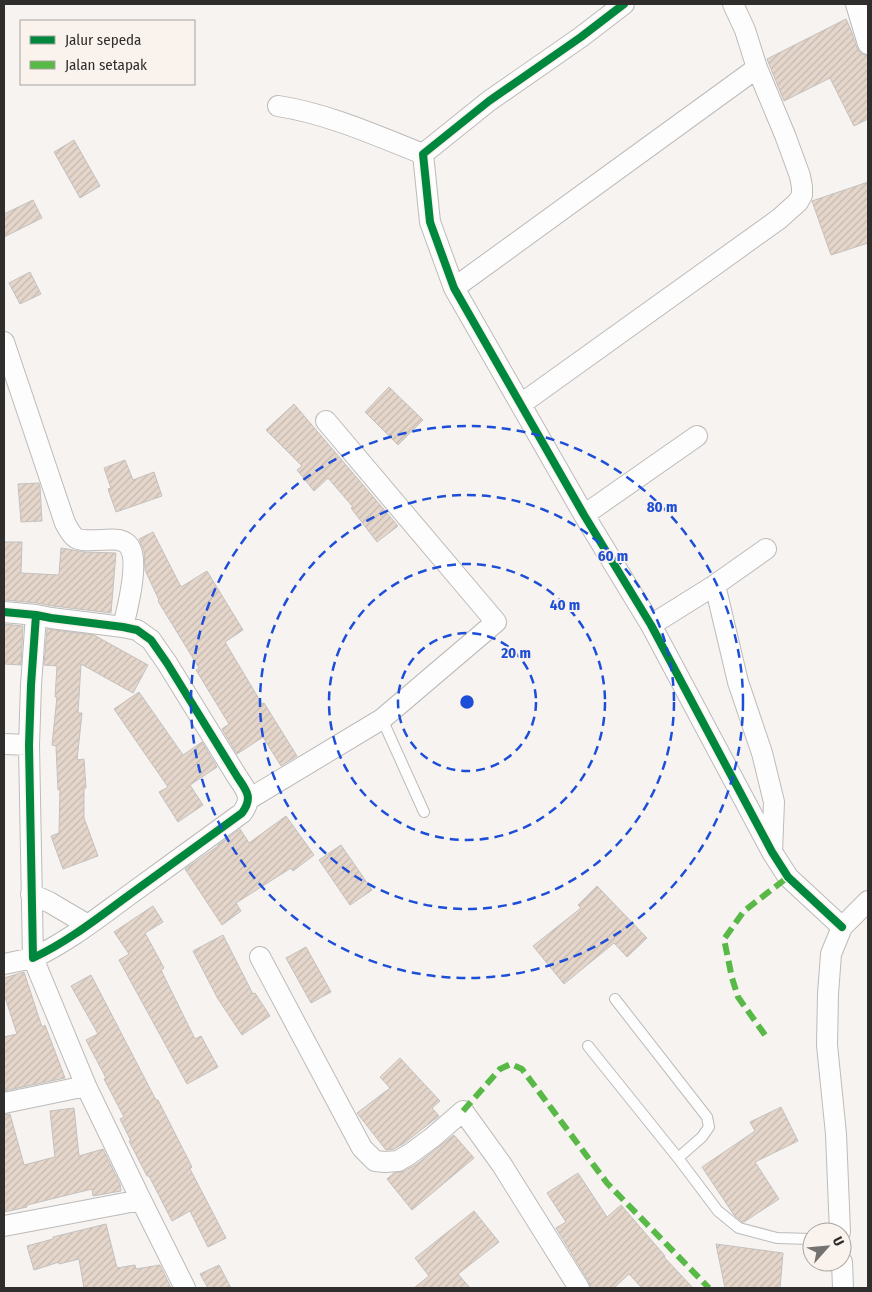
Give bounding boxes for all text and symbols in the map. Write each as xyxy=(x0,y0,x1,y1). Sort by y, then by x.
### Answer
legend xyxy=(20,20,195,85)
text: Jalur sepeda xyxy=(65,31,141,49)
text: Jalan setapak xyxy=(65,56,147,74)
text: 80 m xyxy=(647,498,677,516)
text: 60 m xyxy=(598,547,628,565)
text: 40 m xyxy=(550,596,580,614)
text: 20 m xyxy=(500,644,531,662)
centre of rings xyxy=(458,693,476,711)
north arrow xyxy=(802,1222,852,1272)
text: U xyxy=(829,1234,848,1249)

